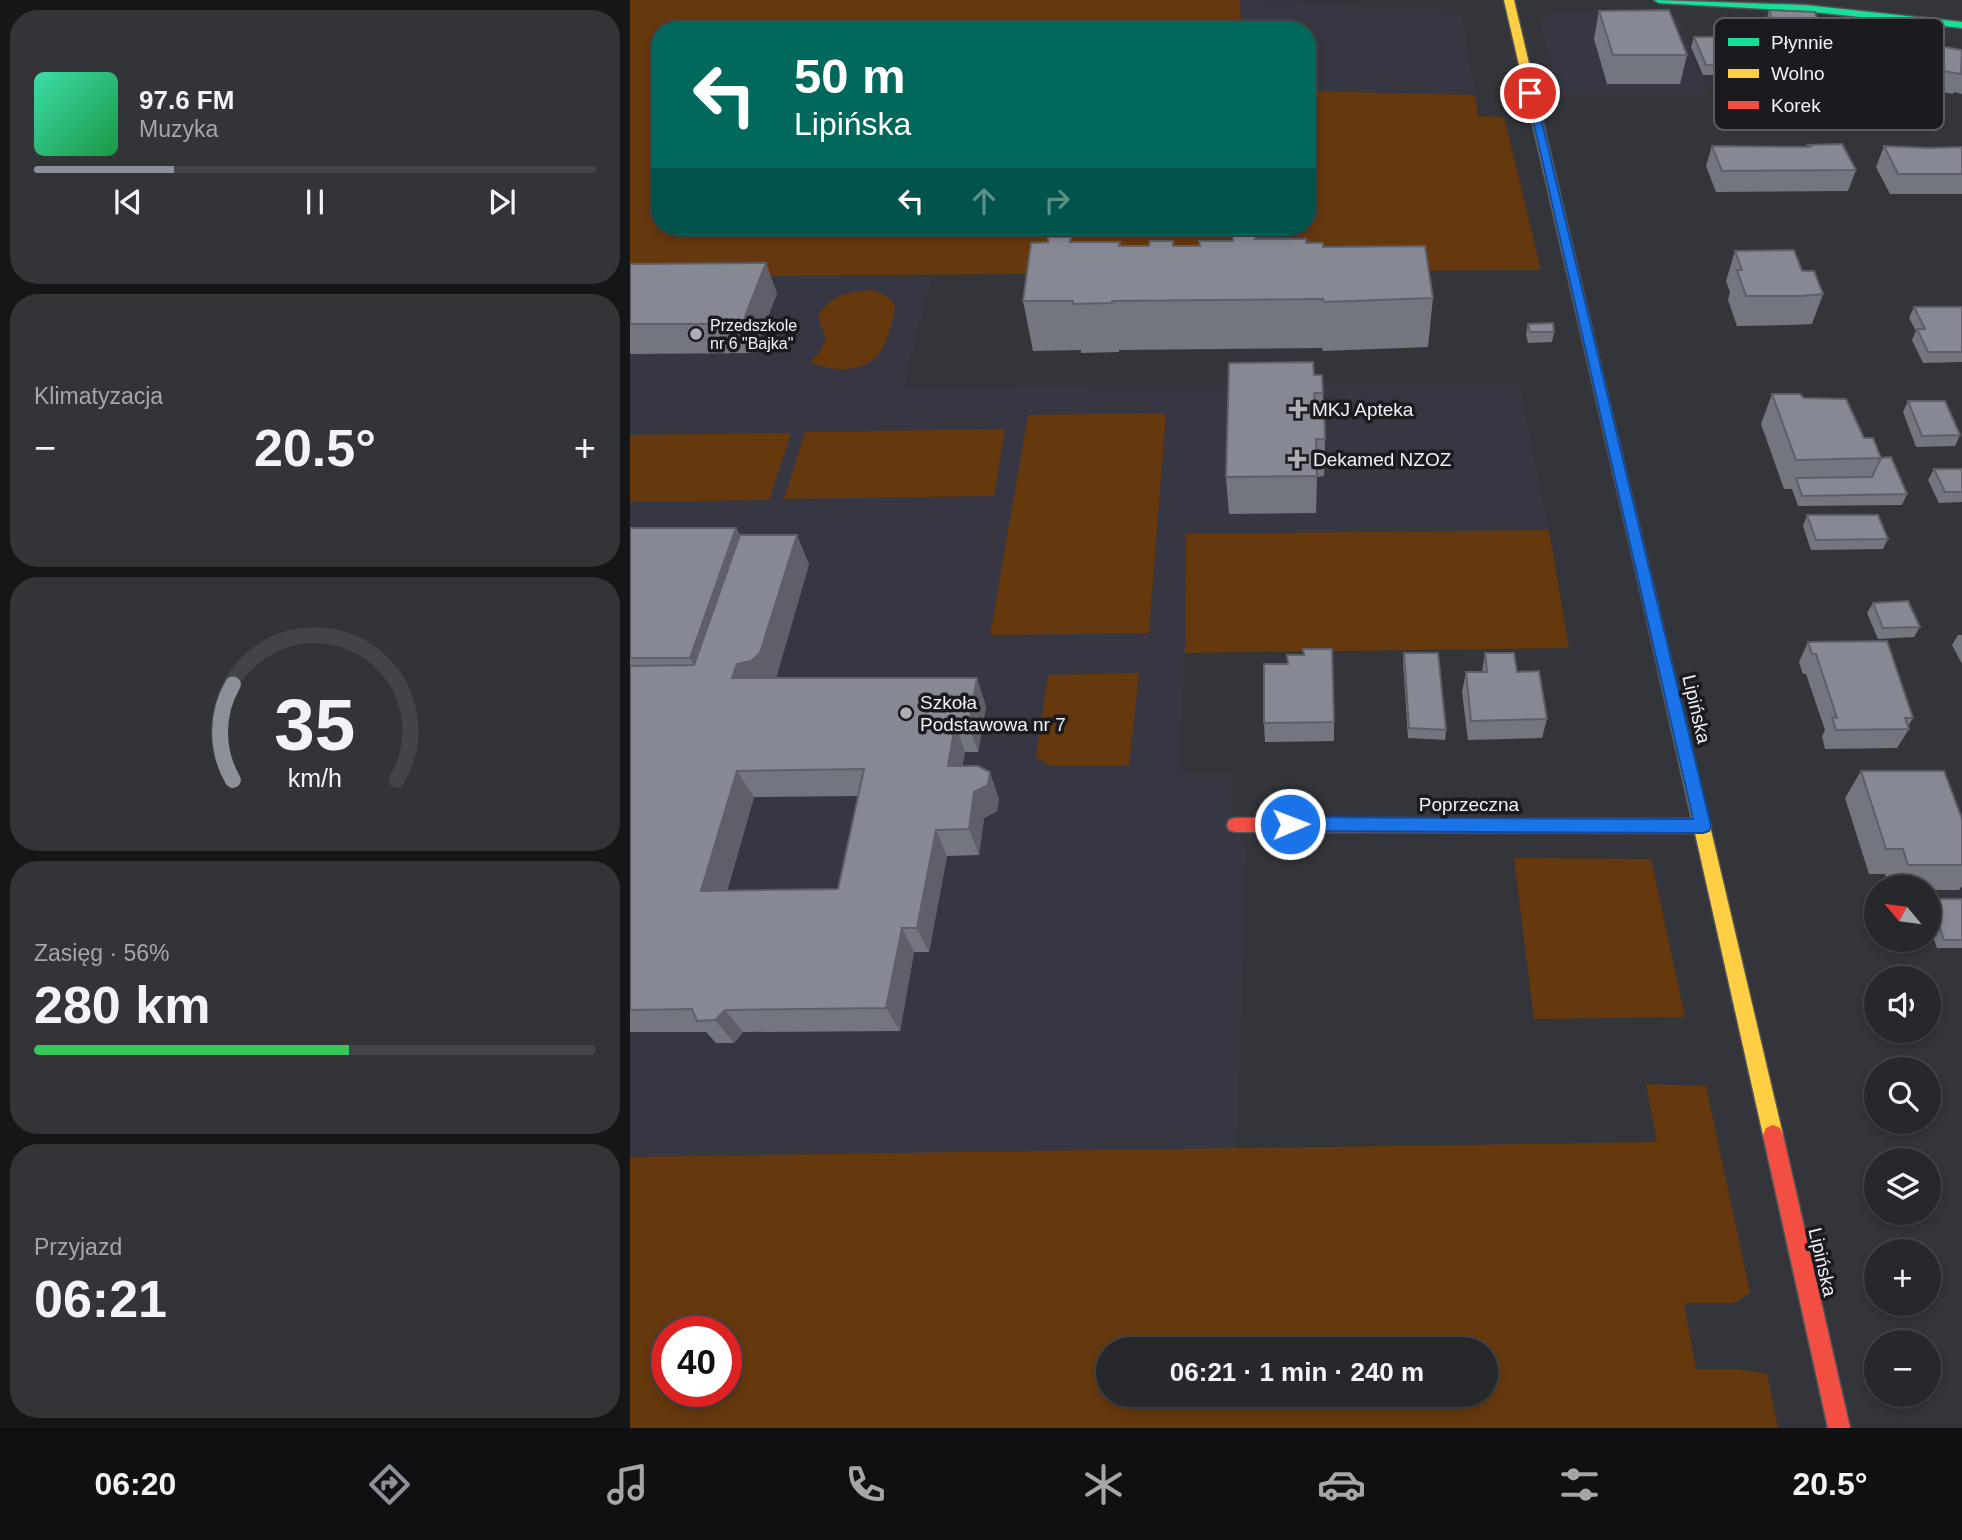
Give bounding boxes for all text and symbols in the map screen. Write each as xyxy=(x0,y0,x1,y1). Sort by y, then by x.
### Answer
legend xyxy=(1714,18,1944,130)
text: Płynnie xyxy=(1771,32,1833,53)
icon: left xyxy=(679,49,770,140)
text: 50 m xyxy=(794,49,906,103)
pin xyxy=(1500,63,1560,123)
text: Wolno xyxy=(1771,63,1825,84)
icon: arrive xyxy=(1511,74,1549,112)
text: 97.6 FM xyxy=(139,85,234,115)
text: Korek xyxy=(1771,95,1821,116)
text: Lipińska xyxy=(794,106,911,142)
text: Muzyka xyxy=(139,116,218,142)
icon: left xyxy=(892,182,930,220)
icon: ahead xyxy=(965,182,1003,220)
icon: right xyxy=(1038,182,1076,220)
icon: previous xyxy=(109,183,147,221)
icon: pause xyxy=(296,183,334,221)
icon: next xyxy=(483,183,521,221)
place label: Przedszkole nr 6 "Bajka" xyxy=(710,317,797,352)
marker: Przedszkole nr 6 "Bajka" xyxy=(688,326,704,342)
text: Klimatyzacja xyxy=(34,383,163,409)
place label: MKJ Apteka xyxy=(1312,399,1414,420)
marker: MKJ Apteka xyxy=(1290,401,1306,417)
text: 20.5° xyxy=(254,419,376,477)
text: − xyxy=(34,427,56,469)
text: + xyxy=(574,427,596,469)
marker: Dekamed NZOZ xyxy=(1287,449,1307,469)
place label: Dekamed NZOZ xyxy=(1313,449,1452,470)
street label: Lipińska xyxy=(1678,673,1715,746)
text: 35 xyxy=(275,684,355,765)
place label: Szkoła Podstawowa nr 7 xyxy=(920,692,1066,735)
marker: Szkoła Podstawowa nr 7 xyxy=(898,705,914,721)
text: km/h xyxy=(288,764,342,792)
position arrow xyxy=(1253,787,1327,861)
street label: Poprzeczna xyxy=(1419,794,1520,815)
north arrow xyxy=(1864,875,1941,952)
map controls xyxy=(1864,875,1941,1407)
text: Zasięg · 56% xyxy=(34,940,170,966)
button: sound xyxy=(1864,966,1941,1043)
text: 280 km xyxy=(34,976,210,1034)
button: search xyxy=(1864,1057,1941,1134)
button: layers xyxy=(1864,1148,1941,1225)
street label: Lipińska xyxy=(1804,1226,1841,1299)
text: Przyjazd xyxy=(34,1234,122,1260)
button: + xyxy=(1864,1239,1941,1316)
text: 06:21 xyxy=(34,1270,167,1328)
speed limit sign: 40 xyxy=(651,1316,742,1407)
button: − xyxy=(1864,1330,1941,1407)
text: 06:21 · 1 min · 240 m xyxy=(1170,1357,1424,1387)
icon: directions xyxy=(365,1460,414,1509)
icon: music xyxy=(603,1460,652,1509)
icon: phone xyxy=(841,1460,890,1509)
icon: climate xyxy=(1079,1460,1128,1509)
icon: car xyxy=(1317,1460,1366,1509)
icon: filters xyxy=(1555,1460,1604,1509)
text: 06:20 xyxy=(94,1466,176,1502)
text: 20.5° xyxy=(1792,1466,1867,1502)

